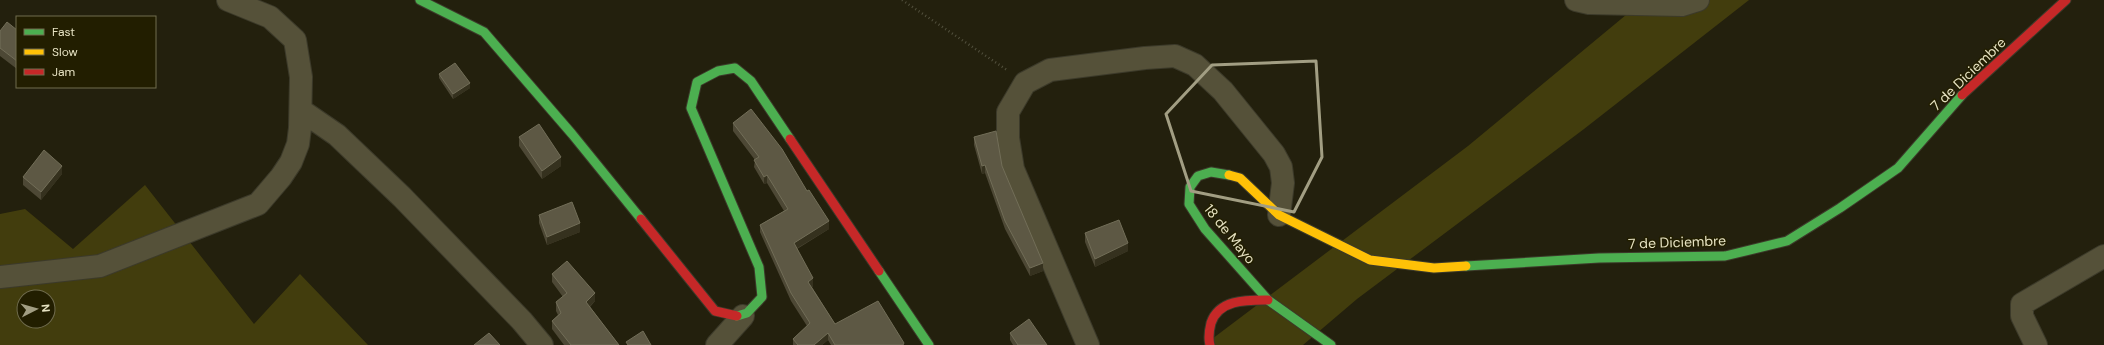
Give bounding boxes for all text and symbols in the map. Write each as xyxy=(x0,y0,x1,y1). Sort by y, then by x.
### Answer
legend xyxy=(16,16,156,88)
text: Fast xyxy=(52,24,75,40)
street label: 7 de Diciembre xyxy=(1926,33,2010,115)
text: Slow xyxy=(52,44,78,60)
text: Jam xyxy=(52,64,75,80)
street label: 18 de Mayo xyxy=(1200,200,1260,268)
street label: 7 de Diciembre xyxy=(1628,231,1726,253)
north arrow xyxy=(16,289,56,329)
text: N xyxy=(39,303,53,313)

